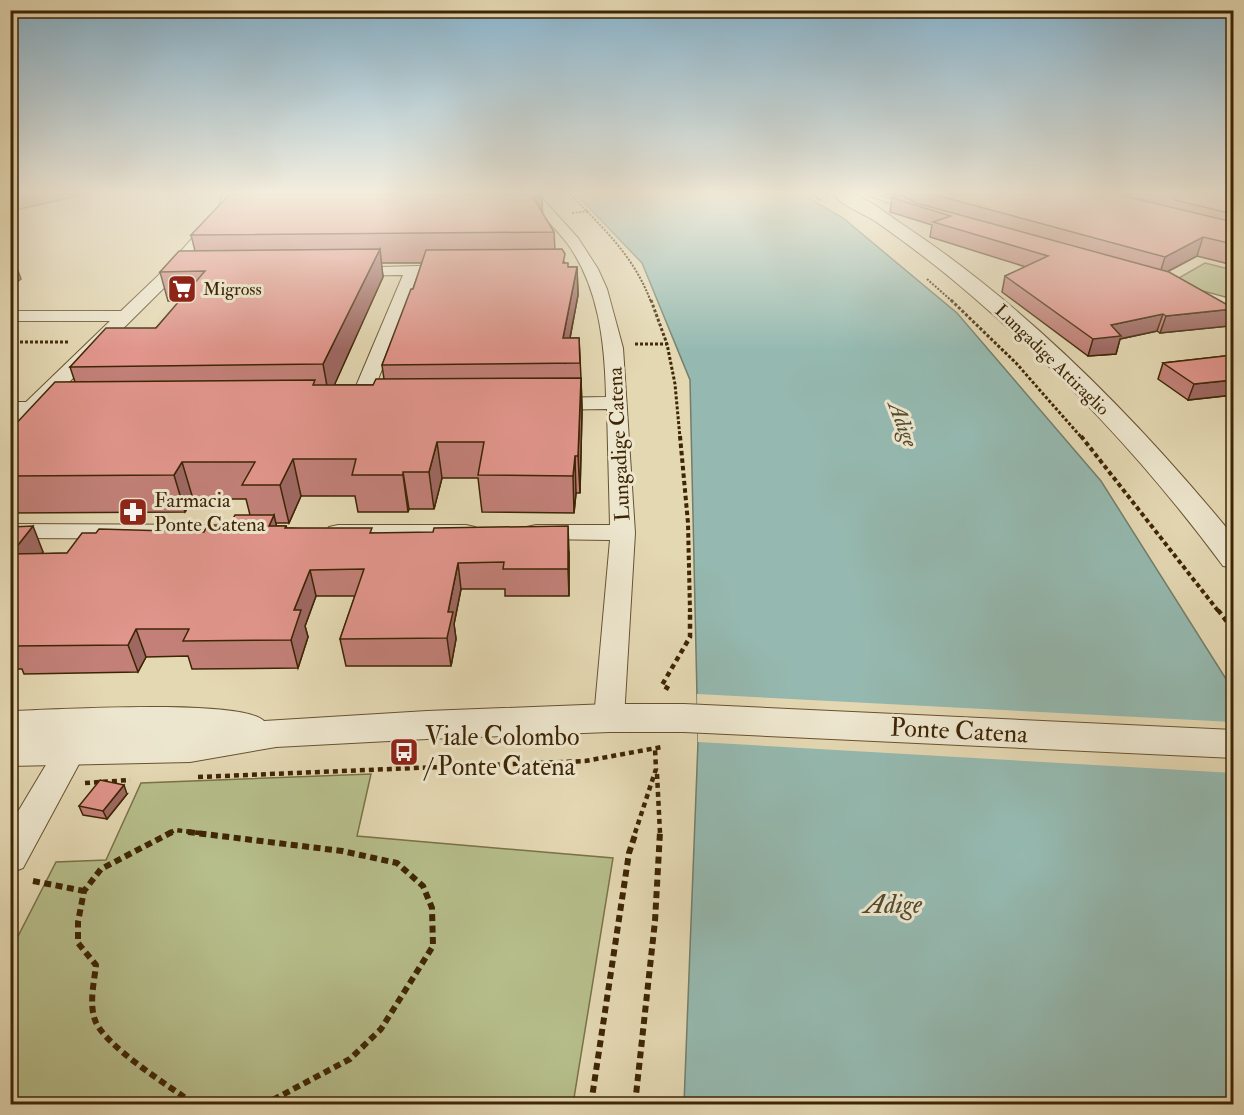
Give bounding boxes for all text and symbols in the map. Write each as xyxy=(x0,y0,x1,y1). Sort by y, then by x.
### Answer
supermarket icon: Migross xyxy=(166,273,198,305)
place label: Migross xyxy=(203,278,262,301)
street label: Lungadige Attiraglio xyxy=(990,299,1114,421)
street label: Lungadige Catena xyxy=(601,366,637,522)
water label: Adige xyxy=(881,395,925,452)
place label: Farmacia Ponte Catena xyxy=(154,487,266,538)
pharmacy icon: Farmacia Ponte Catena xyxy=(117,496,149,528)
street label: Ponte Catena xyxy=(889,711,1029,751)
place label: Viale Colombo / Ponte Catena xyxy=(423,721,580,783)
bus stop icon: Viale Colombo / Ponte Catena xyxy=(388,736,420,768)
water label: Adige xyxy=(861,888,923,921)

